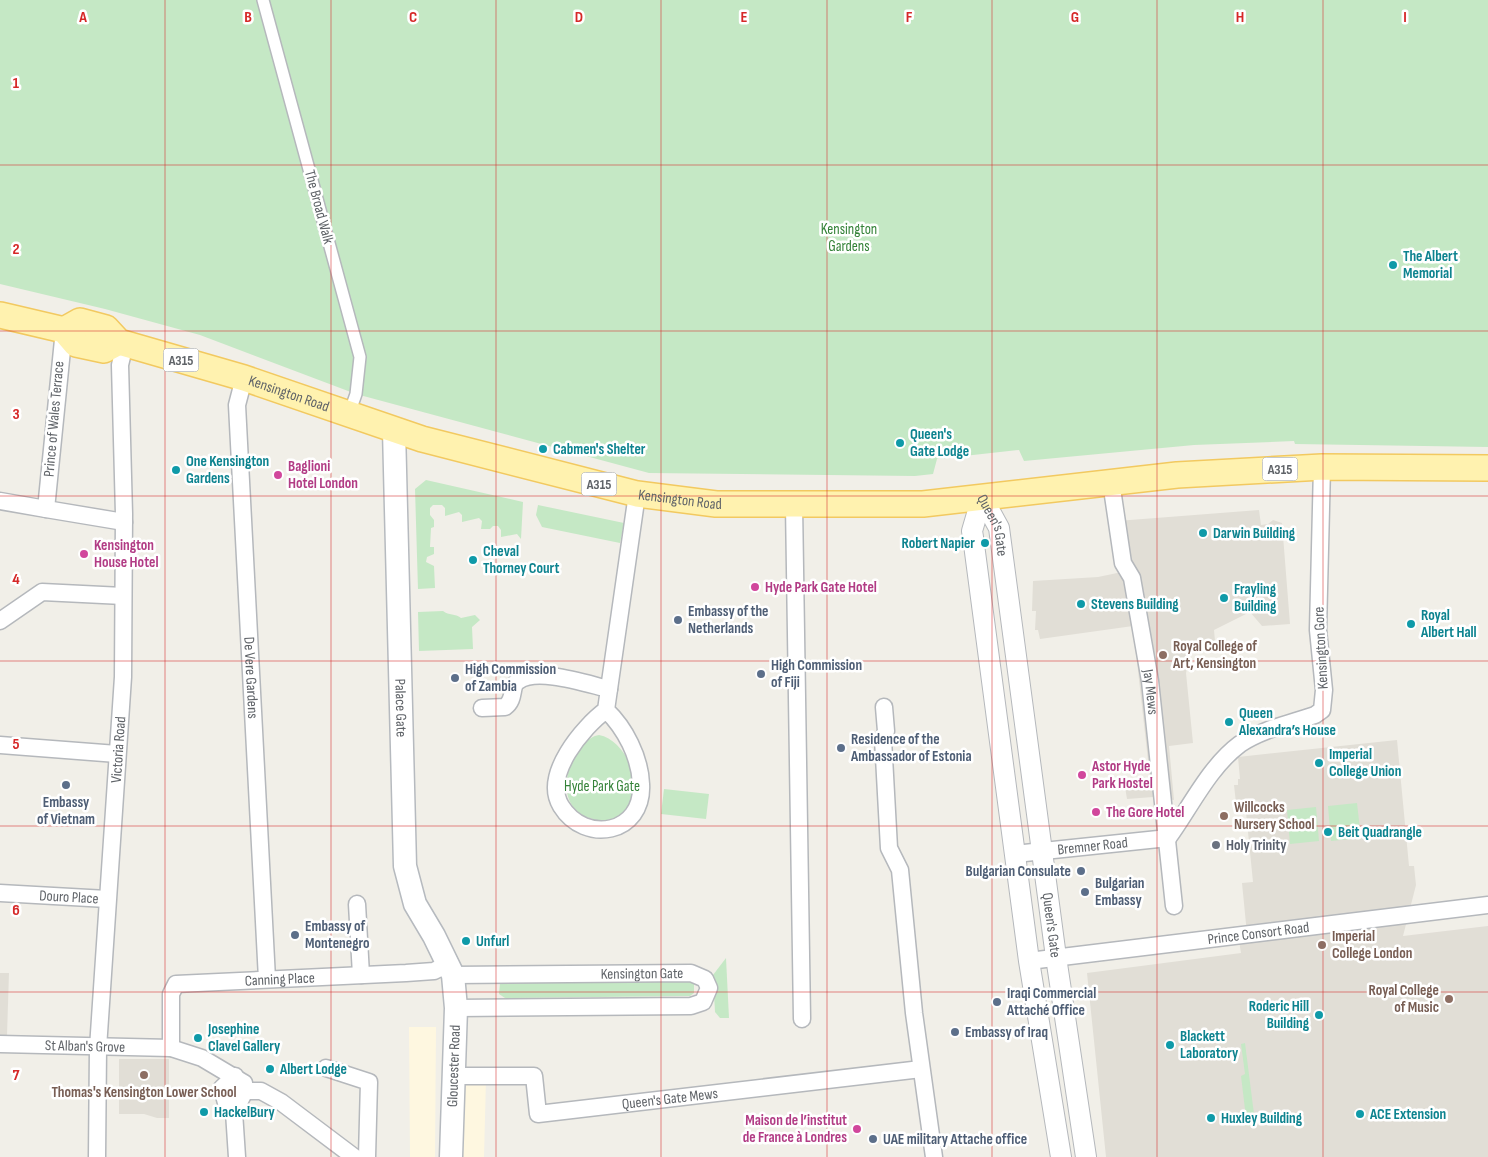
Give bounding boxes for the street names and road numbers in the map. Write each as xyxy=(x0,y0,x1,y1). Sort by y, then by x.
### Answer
street label: The Broad Walk xyxy=(300,168,338,246)
road number: A315 xyxy=(164,348,198,372)
street label: Prince of Wales Terrace xyxy=(39,360,69,478)
street label: Kensington Road xyxy=(246,371,332,416)
road number: A315 xyxy=(1262,458,1298,480)
road number: A315 xyxy=(582,472,616,496)
street label: Kensington Road xyxy=(637,485,722,514)
street label: Queen's Gate xyxy=(973,491,1012,557)
street label: Kensington Gore xyxy=(1309,606,1333,690)
street label: De Vere Gardens xyxy=(240,636,263,719)
street label: Jay Mews xyxy=(1138,667,1163,716)
street label: Palace Gate xyxy=(391,678,411,737)
street label: Victoria Road xyxy=(106,716,130,783)
street label: Bremner Road xyxy=(1056,833,1129,859)
street label: Douro Place xyxy=(39,886,99,908)
street label: Queen's Gate xyxy=(1038,891,1065,959)
street label: Prince Consort Road xyxy=(1206,917,1310,949)
street label: Kensington Gate xyxy=(601,964,683,983)
street label: Canning Place xyxy=(244,968,315,990)
street label: Gloucester Road xyxy=(443,1025,465,1107)
street label: St Alban's Grove xyxy=(45,1036,125,1056)
street label: Queen's Gate Mews xyxy=(621,1083,719,1114)

